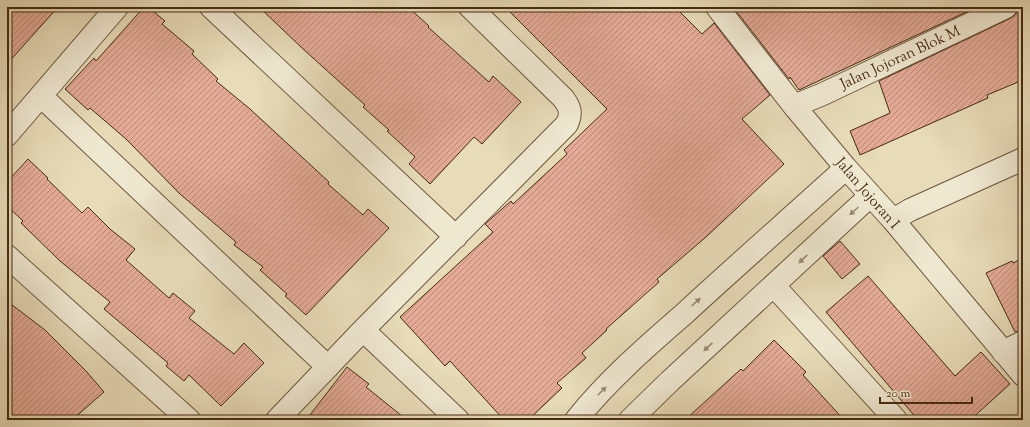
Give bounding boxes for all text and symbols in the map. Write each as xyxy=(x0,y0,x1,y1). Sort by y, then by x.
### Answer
street label: Jalan Jojoran Blok M xyxy=(836,21,964,96)
street label: Jalan Jojoran I xyxy=(829,153,904,234)
one-way arrow xyxy=(849,206,859,216)
one-way arrow xyxy=(798,254,808,263)
one-way arrow xyxy=(692,298,701,307)
one-way arrow xyxy=(703,342,712,351)
scale bar xyxy=(880,379,972,405)
text: 20 m xyxy=(886,385,911,403)
one-way arrow xyxy=(597,386,607,396)

